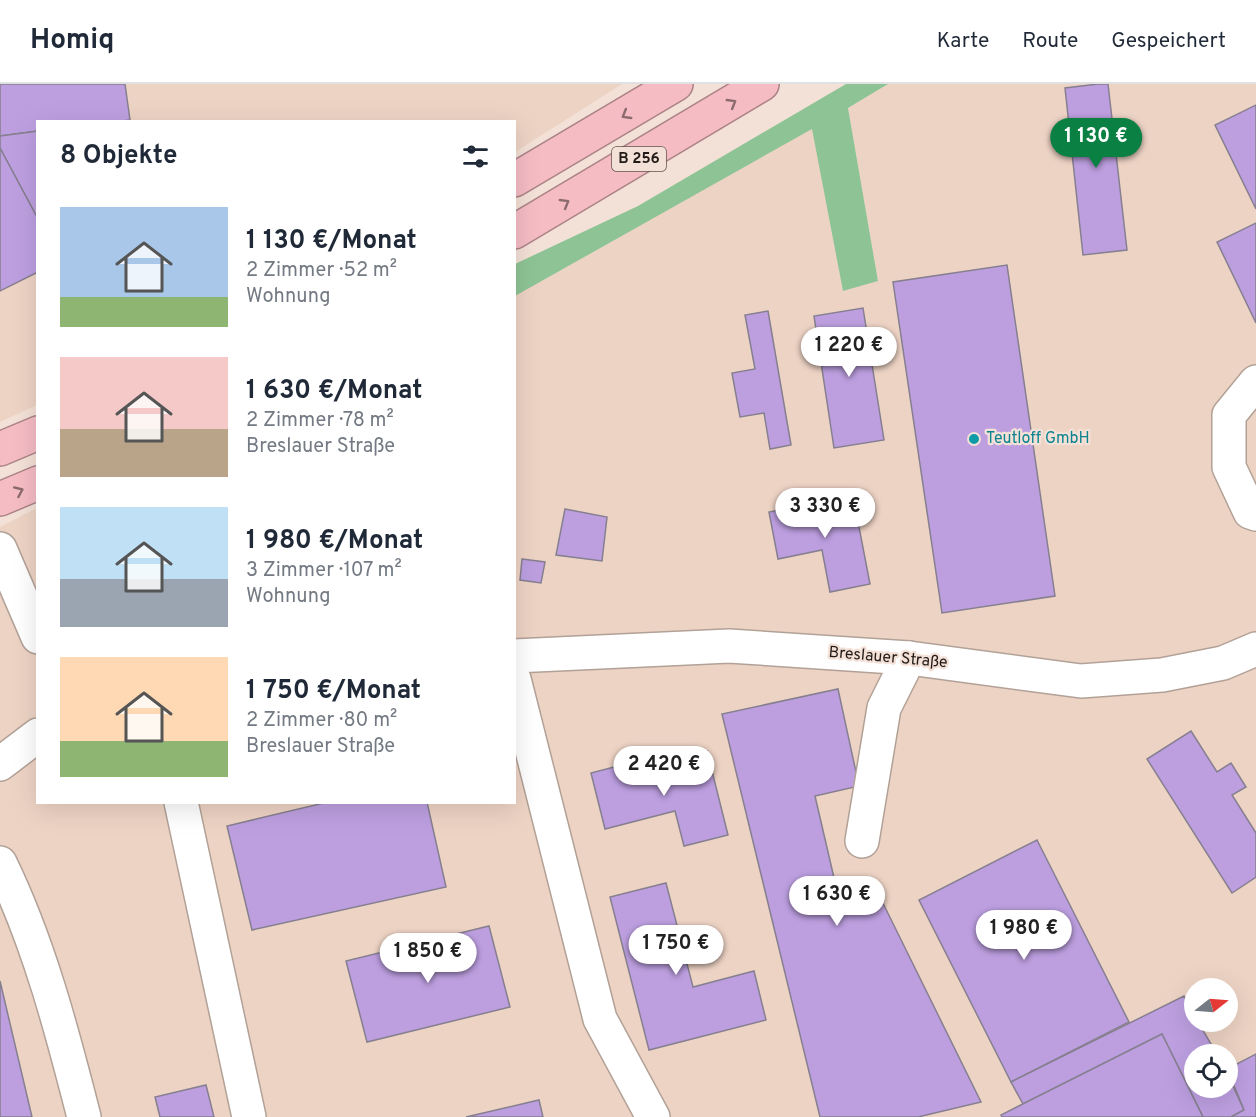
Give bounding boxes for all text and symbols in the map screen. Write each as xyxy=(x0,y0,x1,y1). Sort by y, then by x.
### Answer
text: Homiq xyxy=(30,23,114,59)
text: Karte xyxy=(937,28,989,55)
text: Route xyxy=(1022,28,1078,55)
text: Gespeichert xyxy=(1111,28,1226,55)
one-way arrow xyxy=(726,98,736,110)
one-way arrow xyxy=(622,107,632,119)
pin: 1 130 € xyxy=(1041,118,1151,169)
text: 1 130 € xyxy=(1064,124,1128,150)
text: 8 Objekte xyxy=(60,140,177,173)
icon: filters xyxy=(459,140,492,173)
road number: B 256 xyxy=(612,147,666,171)
one-way arrow xyxy=(559,199,569,210)
text: 1 130 €/Monat xyxy=(246,225,417,258)
icon: home xyxy=(108,231,180,303)
text: 2 Zimmer · 52 m² xyxy=(246,258,397,284)
text: Wohnung xyxy=(246,284,331,310)
pin: 1 220 € xyxy=(794,327,904,378)
text: 1 220 € xyxy=(815,333,883,359)
text: 1 630 €/Monat xyxy=(246,375,422,408)
icon: home xyxy=(108,381,180,453)
text: 2 Zimmer · 78 m² xyxy=(246,408,394,434)
place label: Teutloff GmbH xyxy=(986,429,1090,449)
marker: Teutloff GmbH xyxy=(967,432,981,446)
text: Breslauer Straße xyxy=(246,434,395,460)
one-way arrow xyxy=(12,486,23,498)
pin: 3 330 € xyxy=(770,488,880,539)
text: 3 330 € xyxy=(789,494,861,520)
text: 1 980 €/Monat xyxy=(246,525,423,558)
icon: home xyxy=(108,531,180,603)
text: 3 Zimmer · 107 m² xyxy=(246,558,402,584)
text: Wohnung xyxy=(246,584,331,610)
street label: Breslauer Straße xyxy=(828,643,948,673)
text: 1 750 €/Monat xyxy=(246,675,421,708)
icon: home xyxy=(108,681,180,753)
text: 2 Zimmer · 80 m² xyxy=(246,708,397,734)
text: Breslauer Straße xyxy=(246,734,395,760)
pin: 2 420 € xyxy=(609,746,719,797)
text: 2 420 € xyxy=(627,752,701,778)
pin: 1 630 € xyxy=(782,876,892,927)
text: 1 630 € xyxy=(803,882,871,908)
pin: 1 980 € xyxy=(969,910,1079,961)
text: 1 980 € xyxy=(990,916,1058,942)
pin: 1 750 € xyxy=(621,925,731,976)
text: 1 750 € xyxy=(643,931,709,957)
pin: 1 850 € xyxy=(373,933,483,984)
text: 1 850 € xyxy=(394,939,462,965)
north arrow xyxy=(1184,978,1238,1032)
map controls xyxy=(1184,978,1238,1098)
button: locate xyxy=(1184,1044,1238,1098)

